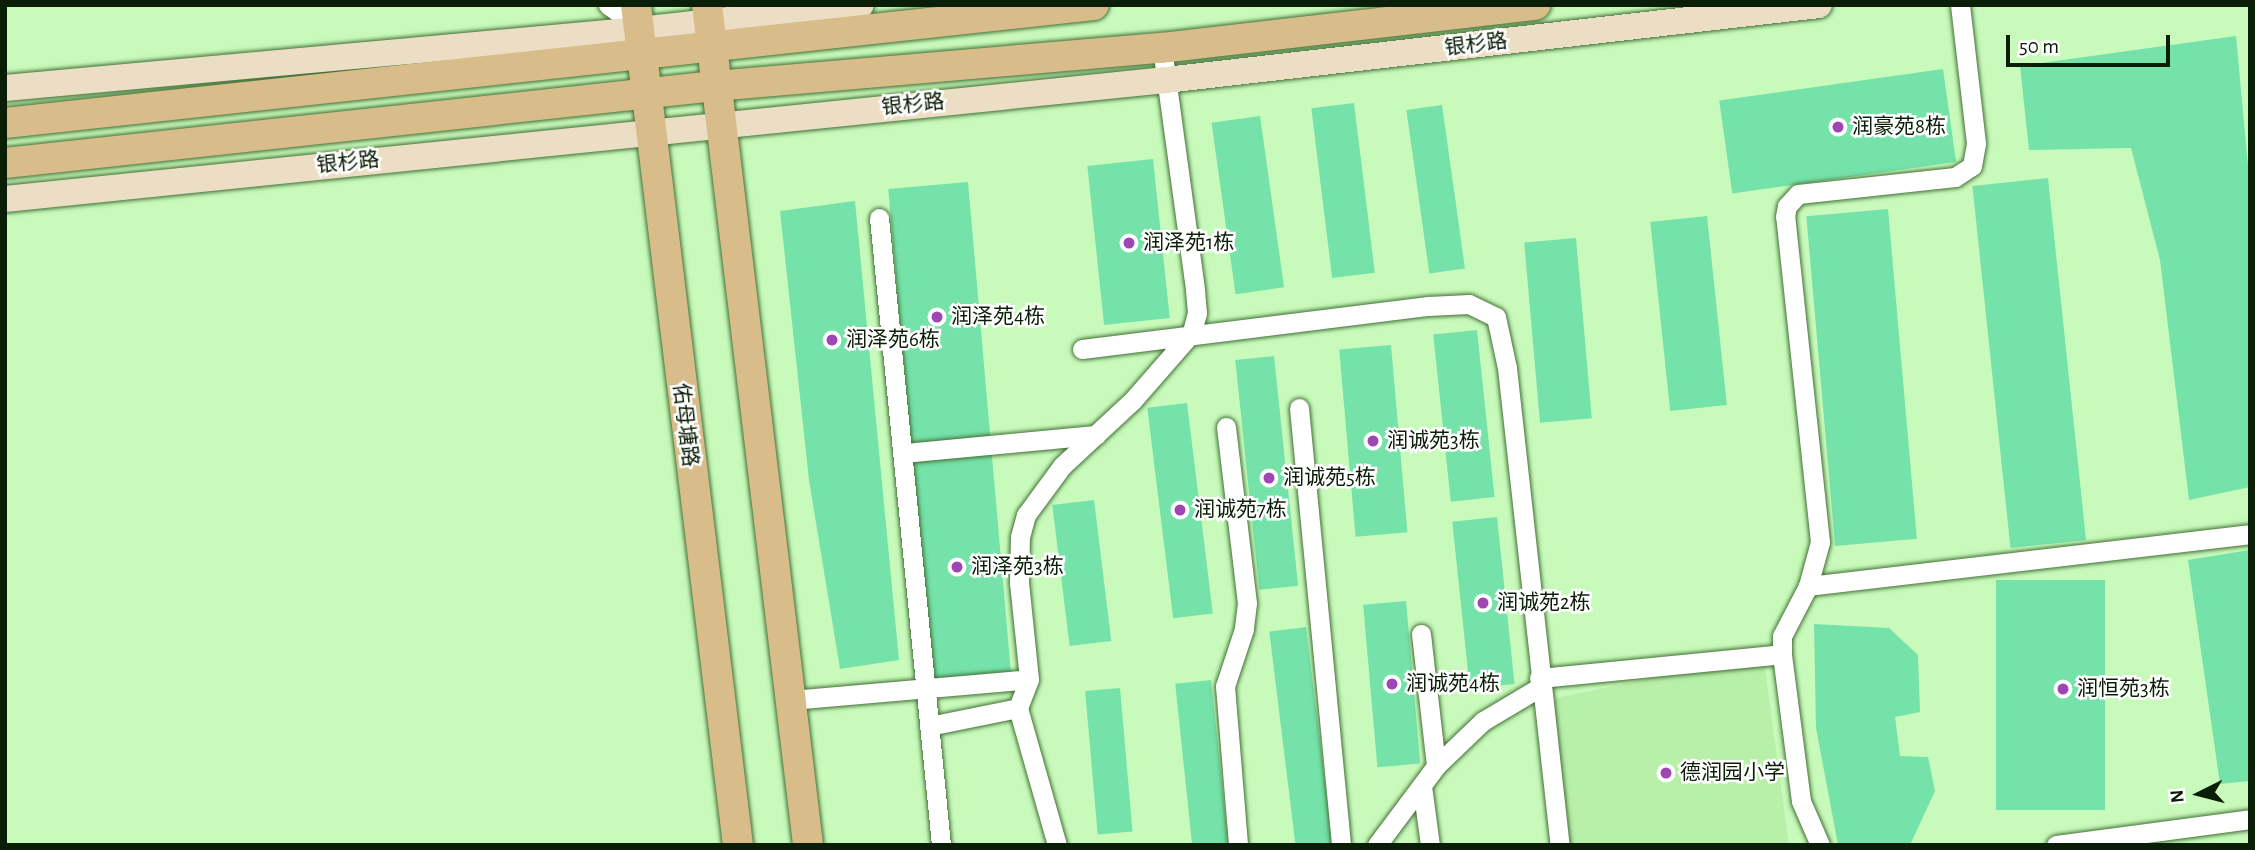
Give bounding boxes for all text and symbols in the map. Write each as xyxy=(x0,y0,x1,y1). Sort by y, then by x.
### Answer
scale bar xyxy=(2010,21,2174,65)
street label: 银杉路 xyxy=(1443,29,1509,61)
text: 50 m xyxy=(2019,36,2059,57)
street label: 银杉路 xyxy=(880,89,946,121)
place label: 润豪苑8栋 xyxy=(1852,114,1946,140)
marker: 润豪苑8栋 xyxy=(1830,119,1846,135)
street label: 银杉路 xyxy=(315,147,381,179)
place label: 润泽苑1栋 xyxy=(1143,230,1234,256)
marker: 润泽苑1栋 xyxy=(1121,235,1137,251)
place label: 润泽苑4栋 xyxy=(951,304,1045,330)
marker: 润泽苑4栋 xyxy=(929,309,945,325)
place label: 润泽苑6栋 xyxy=(846,327,940,353)
marker: 润泽苑6栋 xyxy=(824,332,840,348)
street label: 佑母塘路 xyxy=(667,382,703,468)
place label: 润诚苑3栋 xyxy=(1387,428,1480,454)
marker: 润诚苑3栋 xyxy=(1365,433,1381,449)
place label: 润诚苑5栋 xyxy=(1283,465,1376,491)
marker: 润诚苑5栋 xyxy=(1261,470,1277,486)
place label: 润诚苑7栋 xyxy=(1194,497,1287,523)
marker: 润诚苑7栋 xyxy=(1172,502,1188,518)
place label: 润泽苑3栋 xyxy=(971,554,1064,580)
marker: 润泽苑3栋 xyxy=(949,559,965,575)
place label: 润诚苑2栋 xyxy=(1497,590,1591,616)
marker: 润诚苑2栋 xyxy=(1475,595,1491,611)
place label: 润诚苑4栋 xyxy=(1406,671,1500,697)
marker: 润诚苑4栋 xyxy=(1384,676,1400,692)
place label: 润恒苑3栋 xyxy=(2077,676,2170,702)
marker: 润恒苑3栋 xyxy=(2055,681,2071,697)
north arrow xyxy=(2164,759,2234,829)
place label: 德润园小学 xyxy=(1680,760,1785,786)
marker: 德润园小学 xyxy=(1658,765,1674,781)
text: N xyxy=(2167,789,2188,804)

